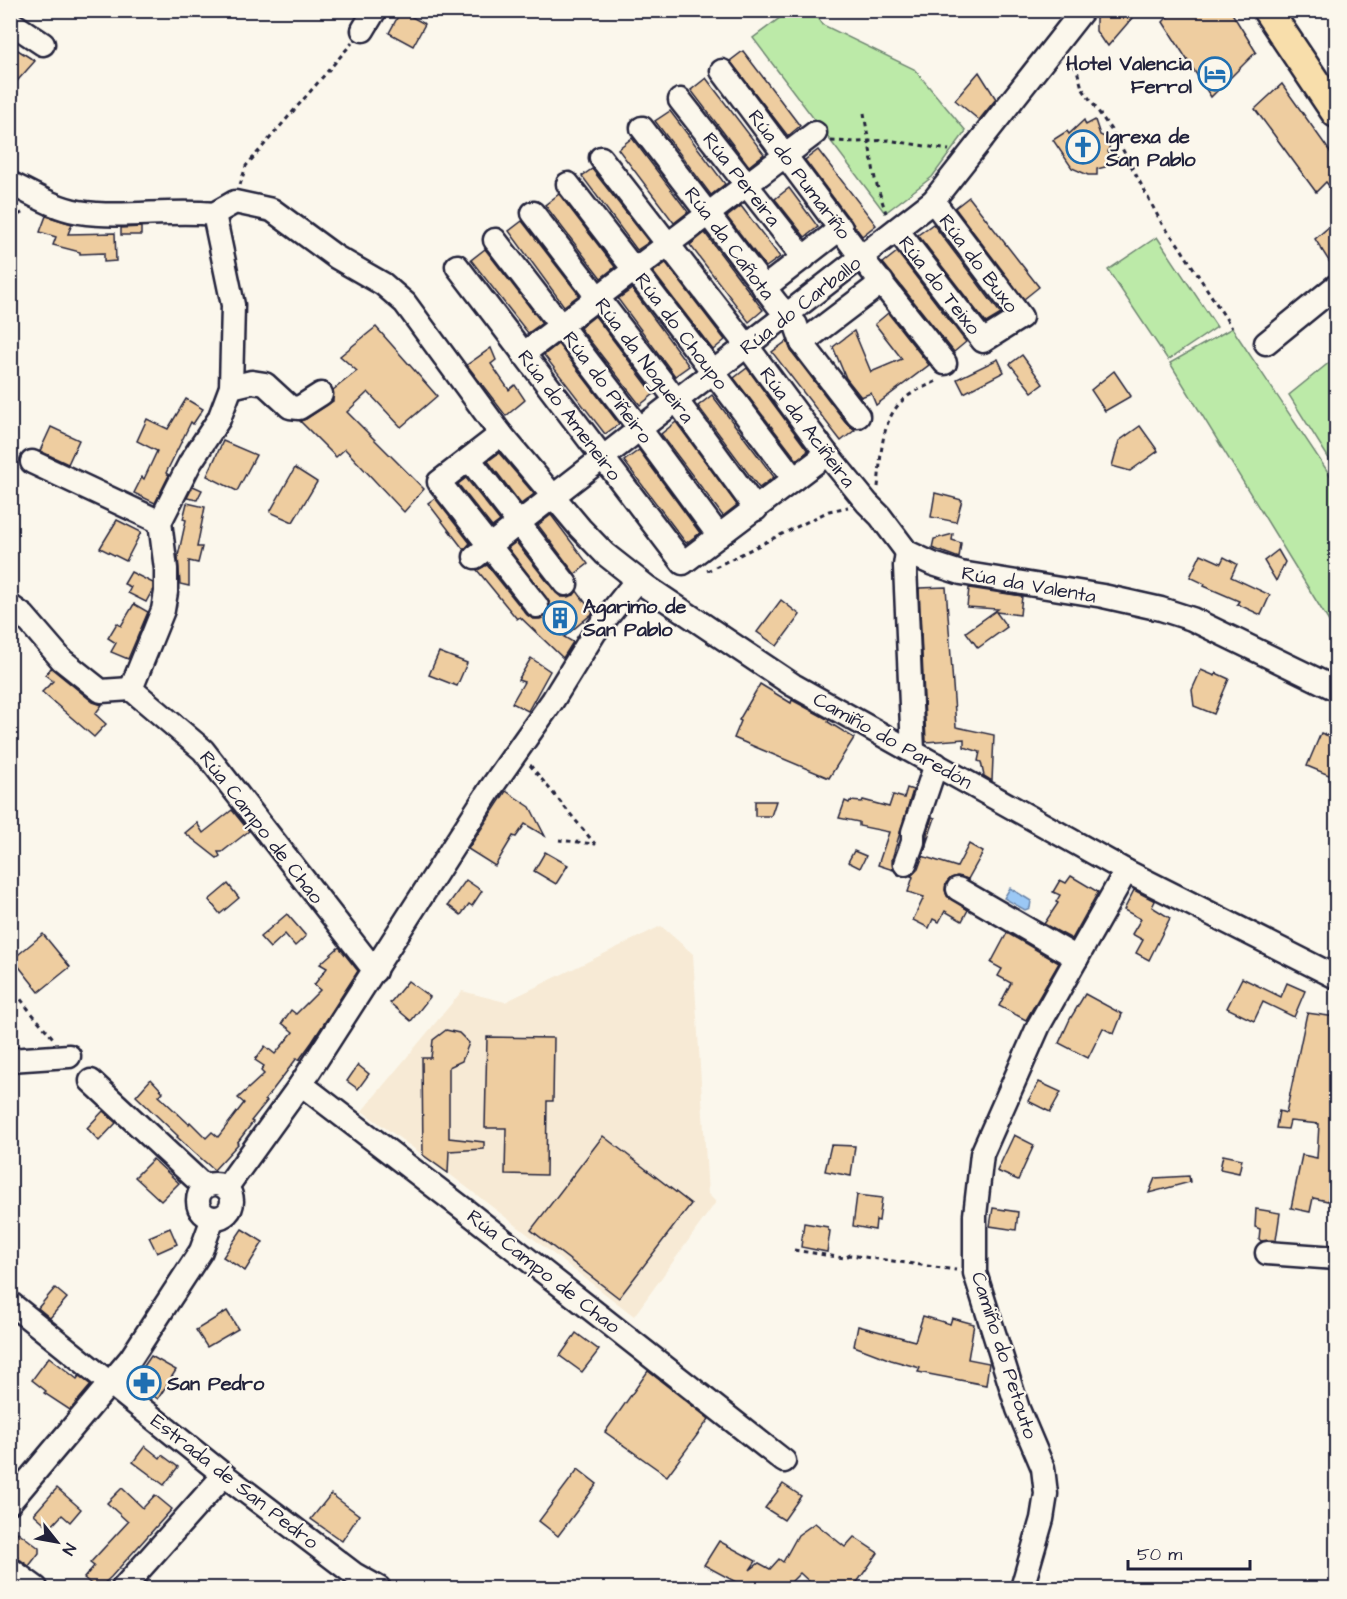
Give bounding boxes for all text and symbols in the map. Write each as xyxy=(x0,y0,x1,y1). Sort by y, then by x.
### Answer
place label: Hotel Valencia Ferrol xyxy=(1066,50,1193,101)
hotel icon: Hotel Valencia Ferrol xyxy=(1197,56,1233,92)
street label: Rúa do Pumariño xyxy=(741,104,857,245)
place label: Igrexa de San Pablo xyxy=(1105,123,1196,174)
street label: Rúa Pereira xyxy=(696,127,787,232)
church icon: Igrexa de San Pablo xyxy=(1065,129,1101,165)
street label: Rúa da Cañota xyxy=(677,181,781,306)
street label: Rúa do Buxo xyxy=(932,208,1025,319)
street label: Rúa do Teixo xyxy=(892,230,987,341)
street label: Rúa do Carballo xyxy=(734,250,867,362)
street label: Rúa do Choupo xyxy=(628,267,734,396)
street label: Rúa da Nogueira xyxy=(587,292,701,430)
street label: Rúa do Piñeiro xyxy=(556,326,659,450)
street label: Rúa do Ameneiro xyxy=(511,344,628,487)
street label: Rúa da Aciñeira xyxy=(753,361,862,494)
street label: Rúa da Valenta xyxy=(959,559,1098,611)
place label: Agarimo de San Pablo xyxy=(582,593,686,644)
building icon: Agarimo de San Pablo xyxy=(542,600,578,636)
street label: Camiño do Paredón xyxy=(808,685,977,796)
street label: Rúa Campo de Chao xyxy=(192,745,330,910)
street label: Rúa Campo de Chao xyxy=(461,1203,626,1341)
street label: Camiño do Petouto xyxy=(964,1268,1044,1442)
pharmacy icon: San Pedro xyxy=(126,1365,162,1401)
place label: San Pedro xyxy=(166,1370,265,1398)
street label: Estrada de San Pedro xyxy=(145,1407,324,1556)
north arrow xyxy=(27,1512,87,1572)
scale bar xyxy=(1128,1533,1250,1571)
text: N xyxy=(57,1539,81,1559)
text: 50 m xyxy=(1137,1542,1182,1567)

